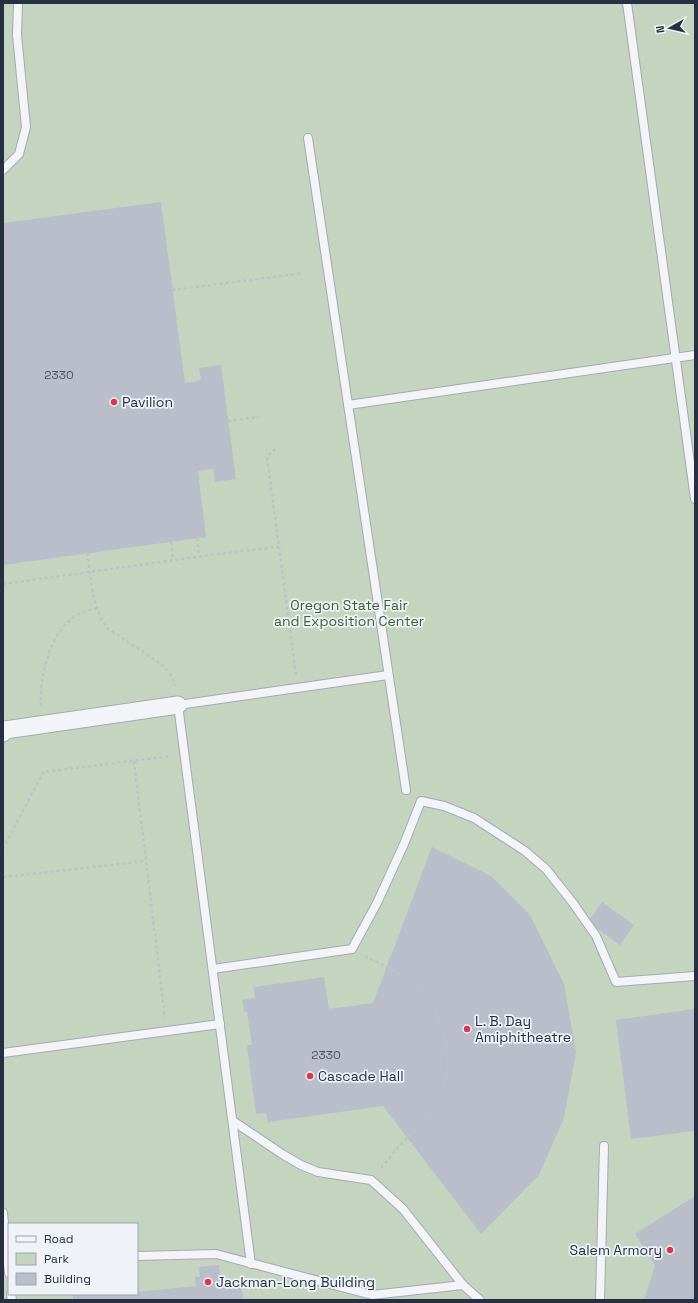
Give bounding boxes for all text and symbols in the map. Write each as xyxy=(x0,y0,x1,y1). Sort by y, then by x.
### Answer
north arrow xyxy=(650,8,690,48)
text: N xyxy=(653,25,668,34)
house number: 2330 xyxy=(44,367,74,383)
place label: Pavilion xyxy=(122,393,173,411)
marker: Pavilion xyxy=(109,397,119,407)
park label: Oregon State Fair and Exposition Center xyxy=(274,596,424,630)
place label: L. B. Day Amiphitheatre xyxy=(475,1012,571,1046)
marker: L. B. Day Amiphitheatre xyxy=(462,1024,472,1034)
house number: 2330 xyxy=(311,1047,341,1063)
place label: Cascade Hall xyxy=(318,1067,404,1085)
marker: Cascade Hall xyxy=(305,1071,315,1081)
legend xyxy=(8,1223,138,1295)
text: Road xyxy=(44,1231,73,1247)
place label: Salem Armory xyxy=(570,1241,662,1259)
marker: Salem Armory xyxy=(665,1245,675,1255)
text: Park xyxy=(44,1251,69,1267)
text: Building xyxy=(44,1271,91,1287)
place label: Jackman-Long Building xyxy=(216,1273,375,1291)
marker: Jackman-Long Building xyxy=(203,1277,213,1287)

